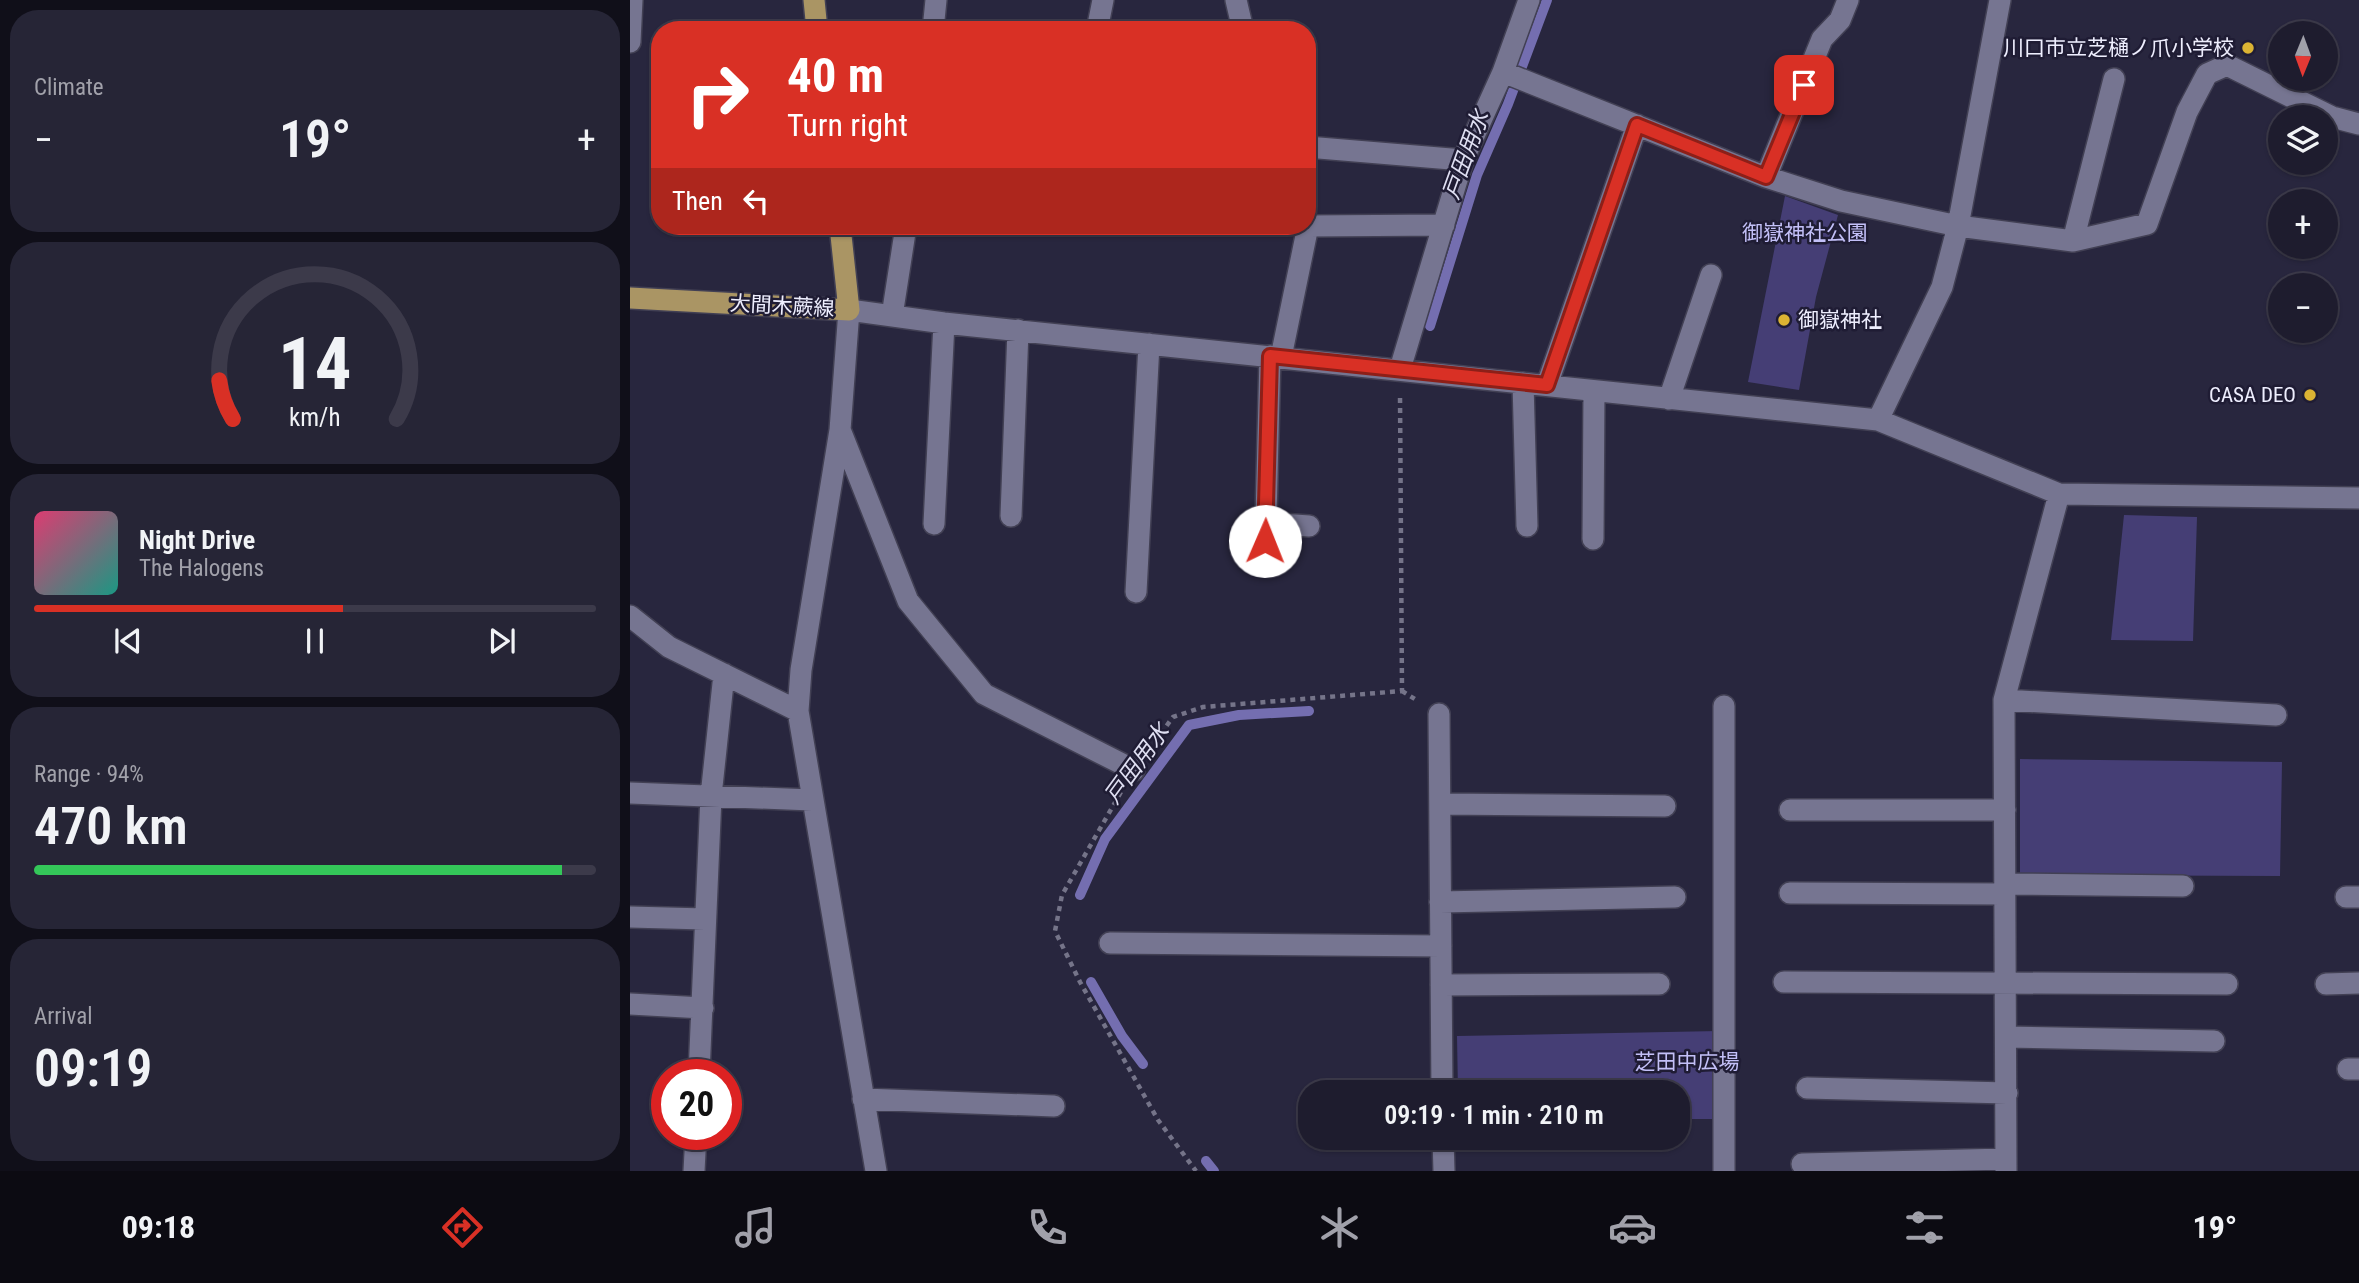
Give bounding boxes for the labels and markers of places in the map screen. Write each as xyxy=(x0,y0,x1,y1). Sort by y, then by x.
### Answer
place label: 川口市立芝樋ノ爪小学校 xyxy=(2003,36,2234,60)
marker: 川口市立芝樋ノ爪小学校 xyxy=(2240,40,2256,56)
pin xyxy=(1774,55,1834,115)
place label: 御嶽神社 xyxy=(1798,308,1882,332)
marker: 御嶽神社 xyxy=(1776,312,1792,328)
place label: CASA DEO xyxy=(2209,383,2296,407)
marker: CASA DEO xyxy=(2302,387,2318,403)

